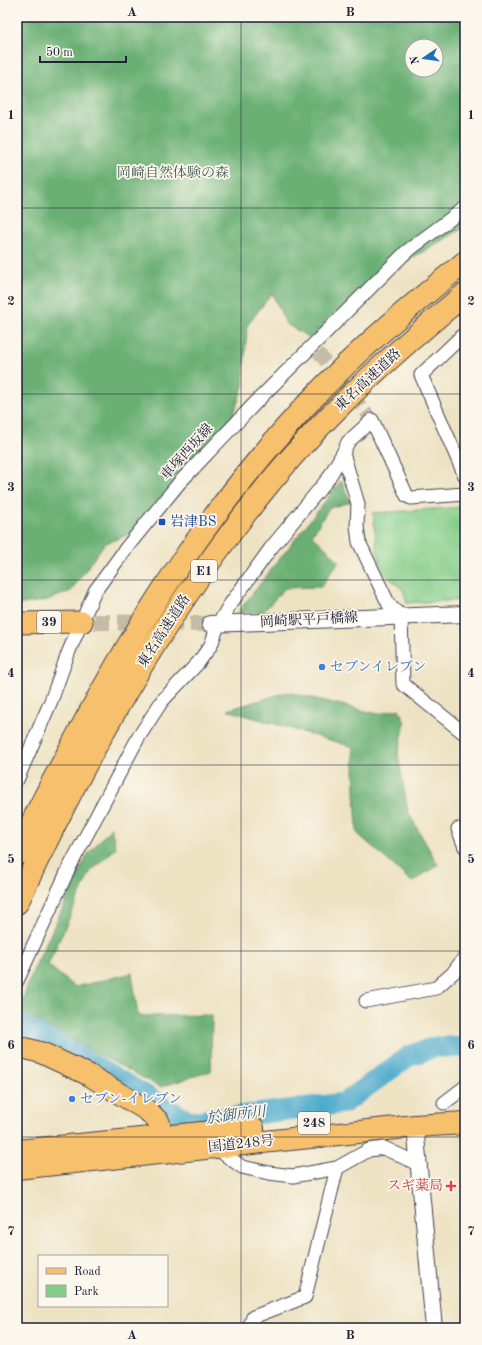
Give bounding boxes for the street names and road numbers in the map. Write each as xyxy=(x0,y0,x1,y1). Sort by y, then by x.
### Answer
street label: 東名高速道路 xyxy=(332,346,403,414)
street label: 車塚西坂線 xyxy=(158,421,216,483)
road number: E1 xyxy=(191,560,217,582)
street label: 東名高速道路 xyxy=(134,591,193,670)
street label: 岡崎駅平戸橋線 xyxy=(260,609,358,630)
road number: 39 xyxy=(37,611,61,633)
road number: 248 xyxy=(298,1112,330,1134)
street label: 国道248号 xyxy=(207,1133,275,1154)

